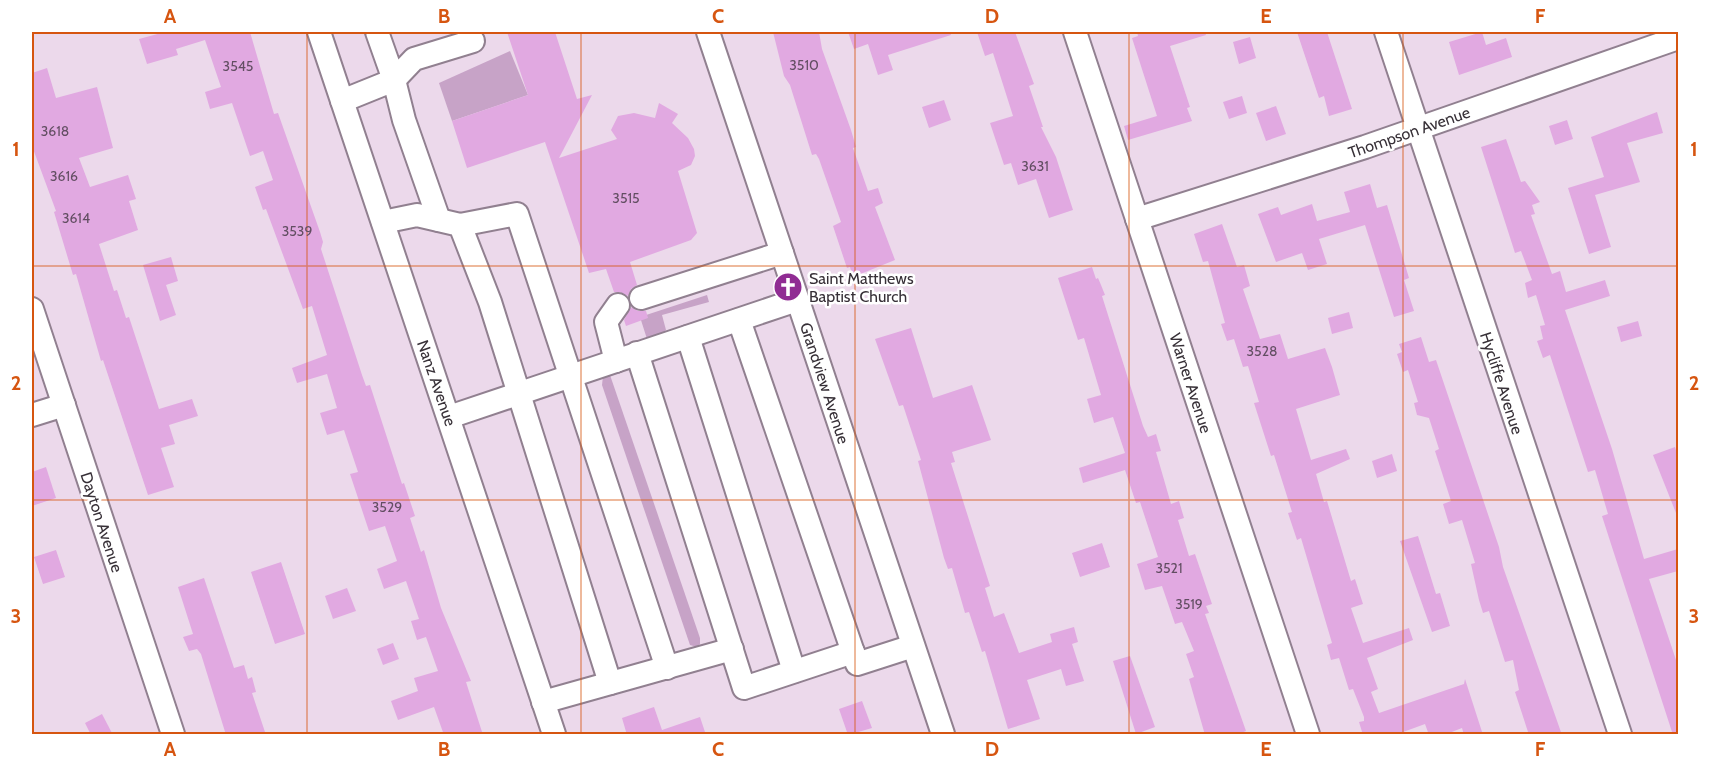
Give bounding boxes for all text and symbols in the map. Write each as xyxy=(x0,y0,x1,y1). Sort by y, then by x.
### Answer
text: A xyxy=(164,4,177,28)
text: B xyxy=(438,4,450,28)
text: C xyxy=(712,4,724,28)
text: D xyxy=(985,4,999,28)
text: E xyxy=(1260,4,1272,28)
text: F xyxy=(1535,4,1546,28)
house number: 3510 xyxy=(789,56,819,74)
house number: 3545 xyxy=(223,57,253,75)
street label: Thompson Avenue xyxy=(1346,103,1473,162)
house number: 3618 xyxy=(41,122,69,140)
text: 1 xyxy=(12,137,20,161)
text: 1 xyxy=(1690,137,1698,161)
house number: 3631 xyxy=(1021,157,1049,175)
house number: 3616 xyxy=(50,167,78,185)
house number: 3515 xyxy=(612,189,640,207)
house number: 3614 xyxy=(62,209,90,227)
house number: 3539 xyxy=(282,222,312,240)
place label: Saint Matthews Baptist Church xyxy=(809,269,914,306)
church icon: Saint Matthews Baptist Church xyxy=(772,271,804,303)
street label: Grandview Avenue xyxy=(796,320,853,446)
street label: Hycliffe Avenue xyxy=(1476,330,1527,437)
street label: Warner Avenue xyxy=(1165,331,1216,435)
street label: Nanz Avenue xyxy=(413,338,460,429)
house number: 3528 xyxy=(1247,342,1277,360)
text: 2 xyxy=(11,371,21,395)
text: 2 xyxy=(1689,371,1699,395)
street label: Dayton Avenue xyxy=(76,470,127,575)
house number: 3529 xyxy=(372,498,402,516)
house number: 3521 xyxy=(1155,559,1183,577)
house number: 3519 xyxy=(1175,595,1203,613)
text: 3 xyxy=(11,604,21,628)
text: 3 xyxy=(1689,604,1699,628)
text: A xyxy=(164,737,177,761)
text: B xyxy=(438,737,450,761)
text: C xyxy=(712,737,724,761)
text: D xyxy=(985,737,999,761)
text: E xyxy=(1260,737,1272,761)
text: F xyxy=(1535,737,1546,761)

